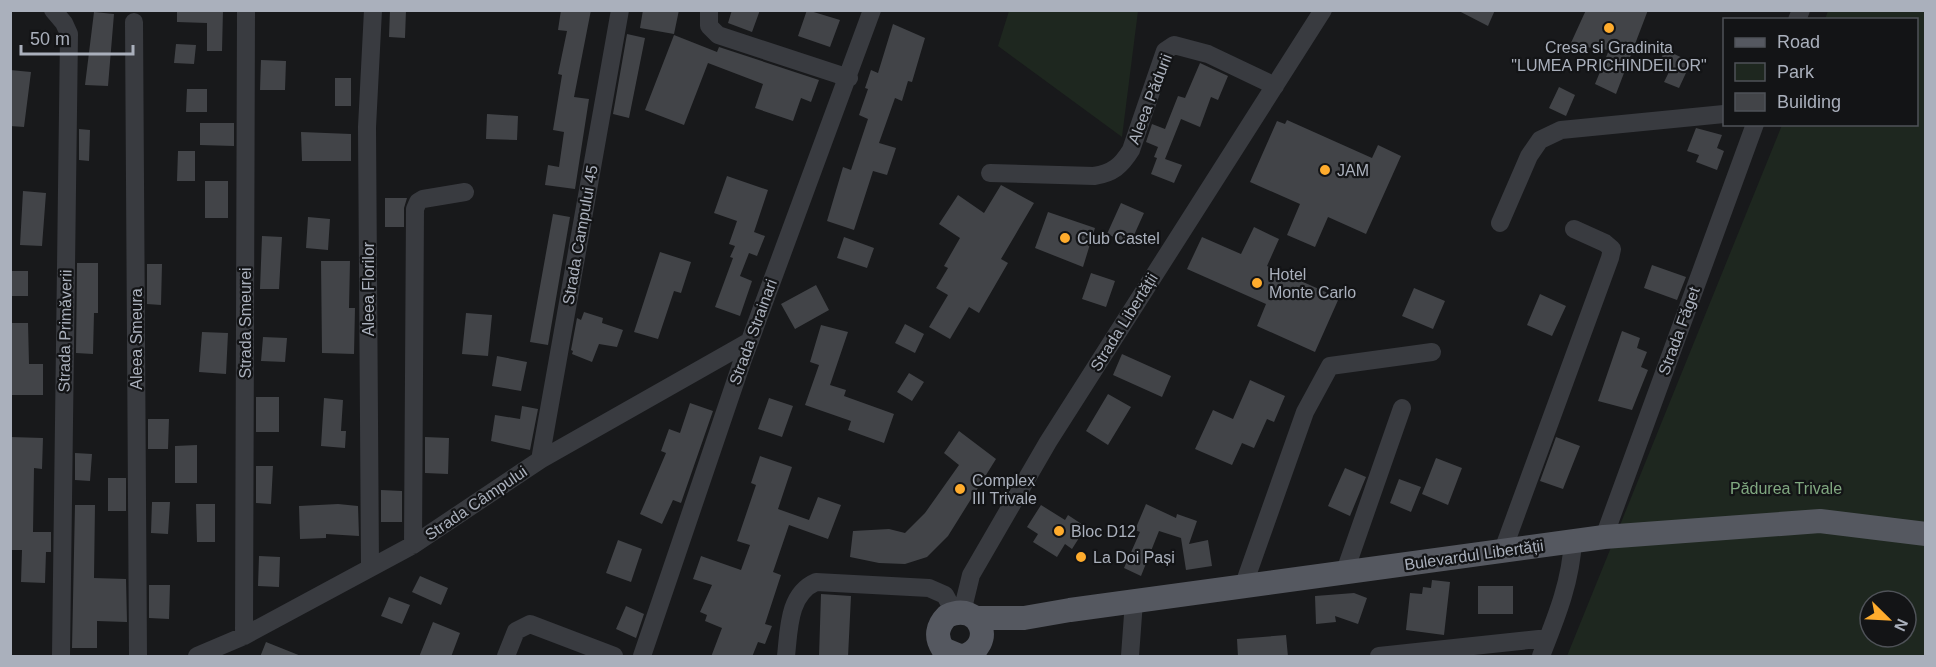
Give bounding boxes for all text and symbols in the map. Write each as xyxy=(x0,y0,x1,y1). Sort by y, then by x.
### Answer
scale bar xyxy=(21,18,134,56)
legend xyxy=(1723,18,1918,126)
marker: Cresa si Gradinita "LUMEA PRICHINDEILOR" xyxy=(1602,21,1616,35)
text: 50 m xyxy=(30,29,70,49)
text: Road xyxy=(1777,32,1820,52)
place label: Cresa si Gradinita "LUMEA PRICHINDEILOR" xyxy=(1511,39,1707,74)
street label: Aleea Pădurii xyxy=(1125,52,1175,146)
text: Park xyxy=(1777,62,1815,82)
text: Building xyxy=(1777,92,1841,112)
place label: JAM xyxy=(1337,162,1369,179)
marker: JAM xyxy=(1318,163,1332,177)
street label: Strada Campului 45 xyxy=(559,164,601,306)
place label: Club Castel xyxy=(1077,230,1160,247)
marker: Club Castel xyxy=(1058,231,1072,245)
street label: Aleea Florilor xyxy=(360,241,377,336)
place label: Hotel Monte Carlo xyxy=(1269,266,1356,301)
street label: Strada Smeurei xyxy=(237,267,254,379)
street label: Strada Primăverii xyxy=(55,270,75,392)
street label: Strada Libertății xyxy=(1087,270,1161,374)
marker: Hotel Monte Carlo xyxy=(1250,276,1264,290)
street label: Strada Strainari xyxy=(726,277,780,387)
street label: Strada Făget xyxy=(1655,284,1703,377)
street label: Aleea Smeura xyxy=(128,288,145,390)
street label: Strada Câmpului xyxy=(422,463,530,543)
place label: Complex III Trivale xyxy=(972,472,1037,507)
park label: Pădurea Trivale xyxy=(1730,480,1842,497)
marker: Complex III Trivale xyxy=(953,482,967,496)
place label: Bloc D12 xyxy=(1071,523,1136,540)
marker: Bloc D12 xyxy=(1052,524,1066,538)
street label: Bulevardul Libertății xyxy=(1403,537,1545,573)
place label: La Doi Pași xyxy=(1093,549,1175,566)
marker: La Doi Pași xyxy=(1074,550,1088,564)
north arrow xyxy=(1858,589,1918,649)
text: N xyxy=(1891,616,1911,634)

